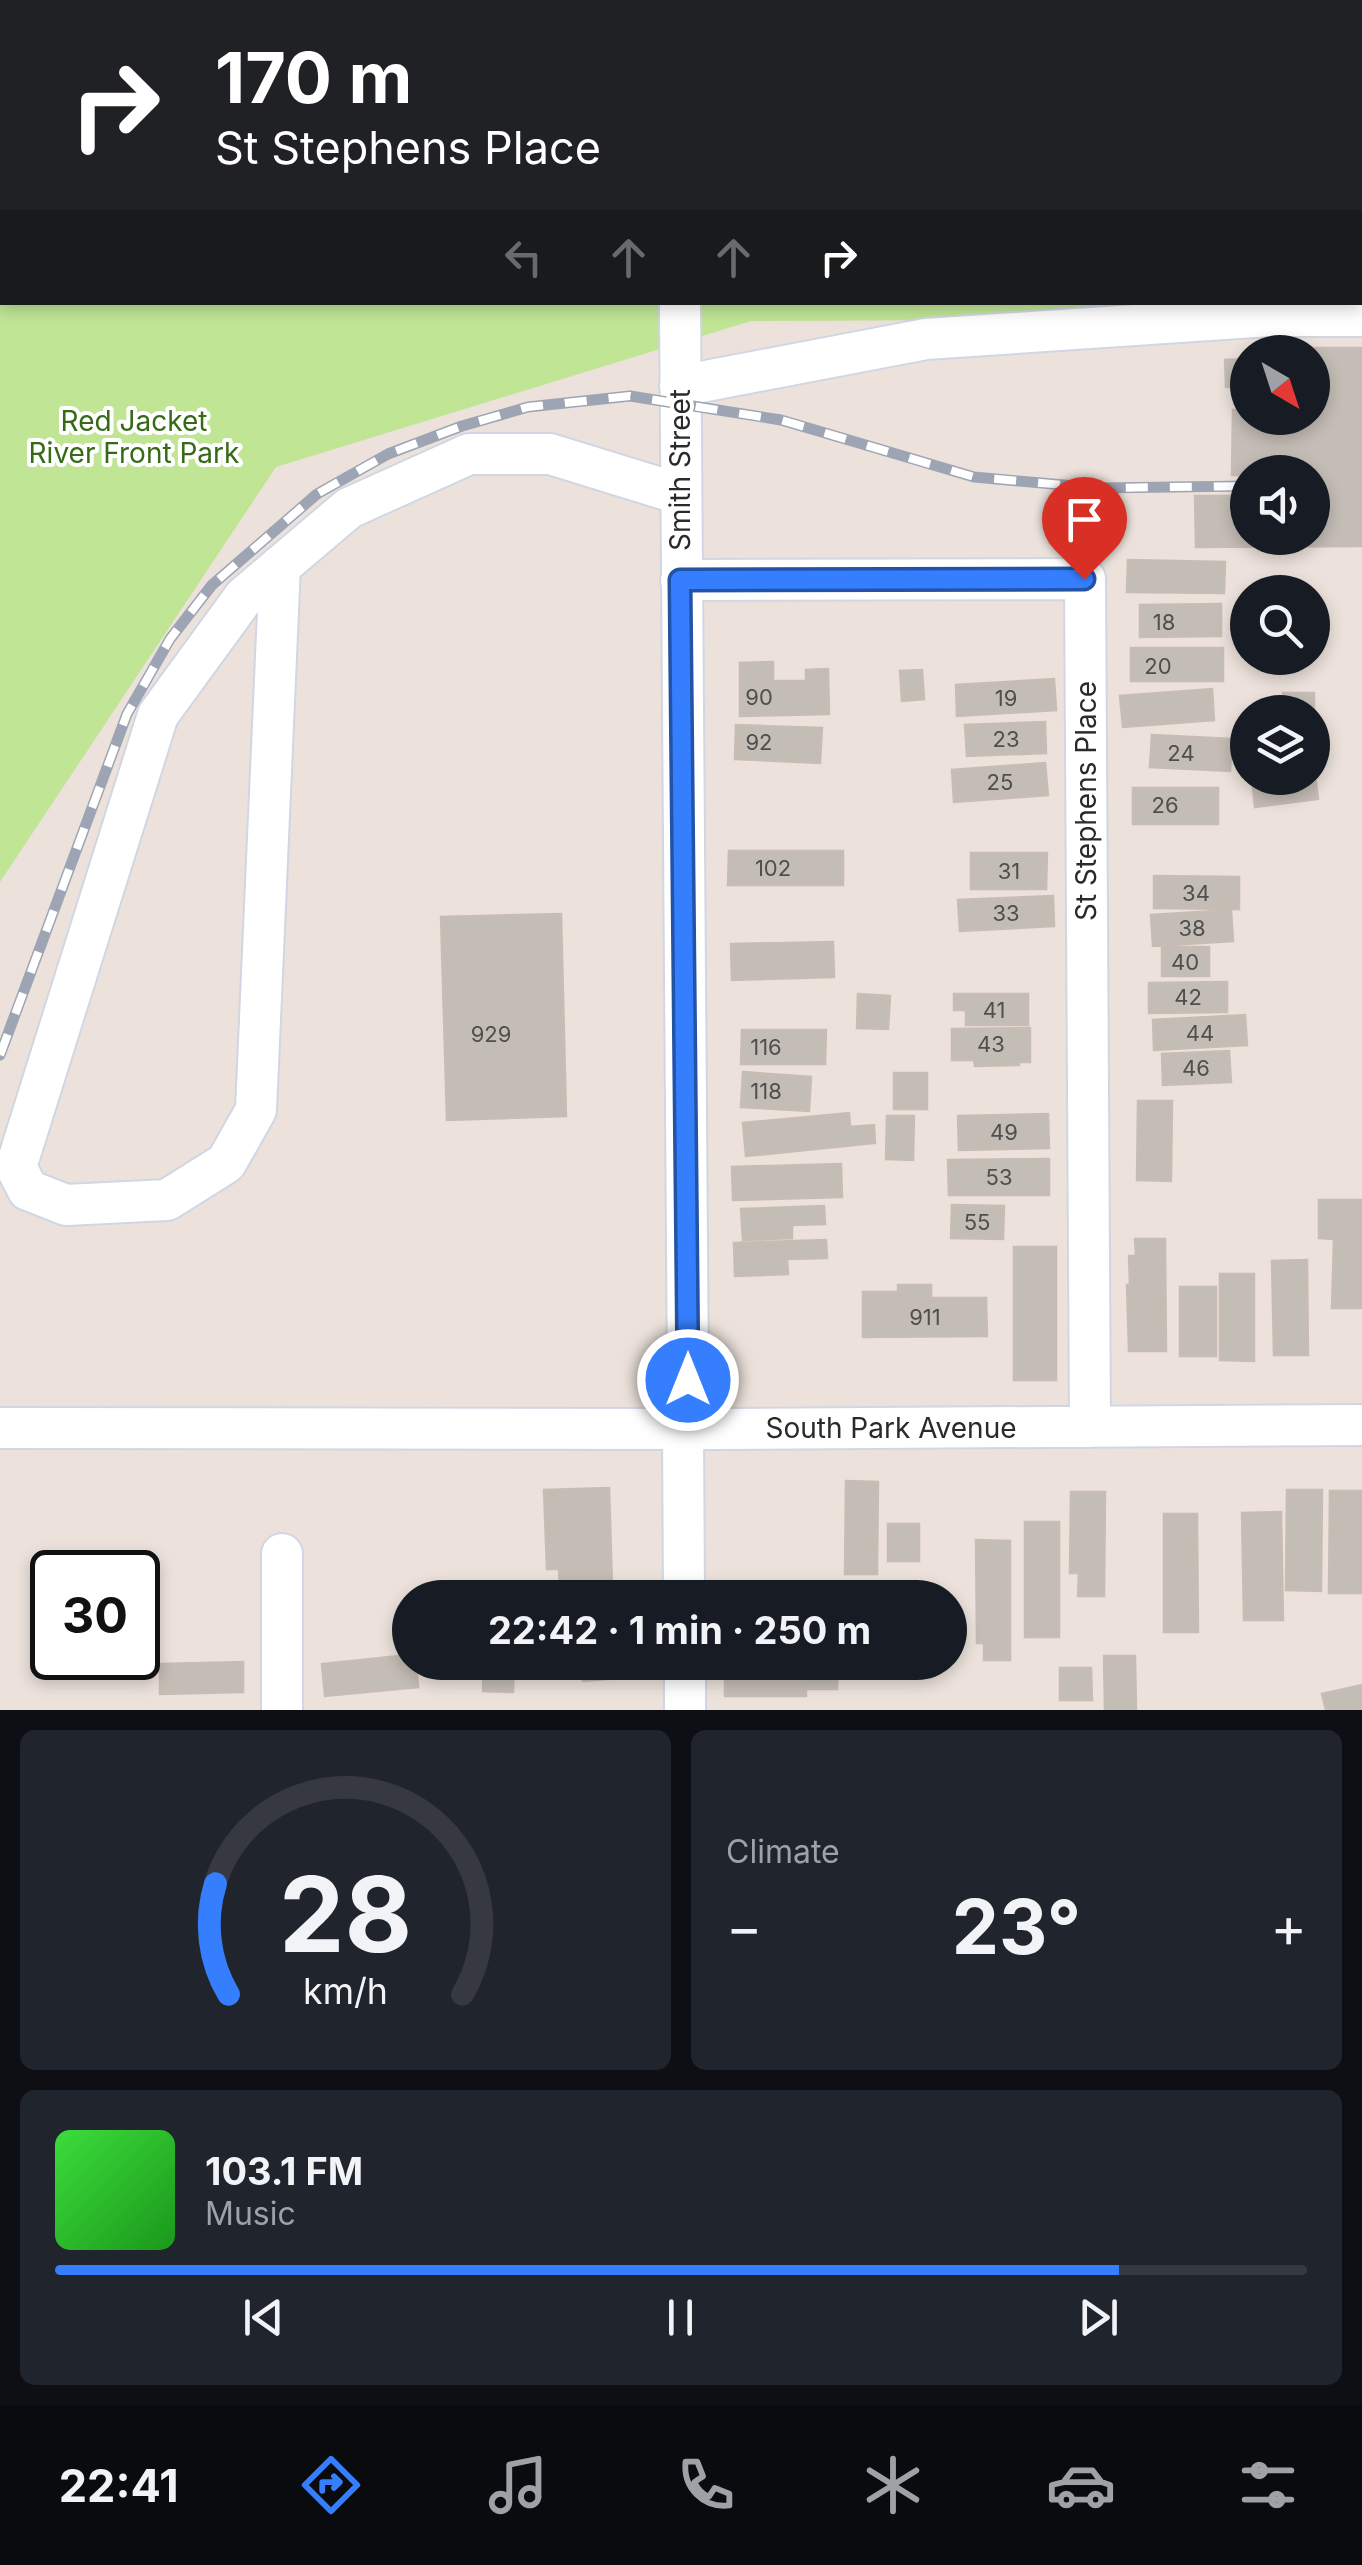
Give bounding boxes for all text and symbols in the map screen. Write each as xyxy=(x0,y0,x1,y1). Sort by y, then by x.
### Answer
text: 170 m xyxy=(215,35,412,120)
icon: right xyxy=(50,40,180,170)
text: St Stephens Place xyxy=(215,120,601,175)
icon: left xyxy=(496,230,551,285)
icon: ahead xyxy=(601,230,656,285)
icon: ahead xyxy=(706,230,761,285)
icon: right xyxy=(811,230,866,285)
north arrow xyxy=(1230,335,1330,435)
map controls xyxy=(1230,335,1330,795)
street label: Smith Street xyxy=(663,389,697,551)
park label: Red Jacket River Front Park xyxy=(29,404,239,470)
button: sound xyxy=(1230,455,1330,555)
pin xyxy=(1042,477,1127,580)
icon: arrive xyxy=(1057,492,1112,547)
button: search xyxy=(1230,575,1330,675)
house number: 18 xyxy=(1153,609,1175,635)
house number: 20 xyxy=(1144,653,1172,679)
street label: St Stephens Place xyxy=(1069,681,1103,921)
house number: 90 xyxy=(745,684,773,710)
house number: 19 xyxy=(995,685,1017,711)
button: layers xyxy=(1230,695,1330,795)
house number: 23 xyxy=(992,726,1020,752)
house number: 92 xyxy=(745,729,773,755)
house number: 24 xyxy=(1167,740,1195,766)
house number: 25 xyxy=(987,769,1013,795)
house number: 26 xyxy=(1151,792,1179,818)
house number: 102 xyxy=(755,855,791,881)
house number: 31 xyxy=(998,858,1020,884)
house number: 34 xyxy=(1182,880,1210,906)
house number: 33 xyxy=(992,900,1020,926)
house number: 38 xyxy=(1178,915,1206,941)
house number: 40 xyxy=(1171,949,1199,975)
house number: 42 xyxy=(1174,984,1202,1010)
house number: 41 xyxy=(983,997,1005,1023)
house number: 44 xyxy=(1186,1020,1214,1046)
house number: 929 xyxy=(471,1021,511,1047)
house number: 43 xyxy=(977,1031,1005,1057)
house number: 116 xyxy=(750,1034,782,1060)
house number: 46 xyxy=(1182,1055,1210,1081)
house number: 118 xyxy=(750,1078,782,1104)
house number: 49 xyxy=(990,1119,1018,1145)
house number: 53 xyxy=(986,1164,1012,1190)
house number: 55 xyxy=(964,1209,990,1235)
house number: 911 xyxy=(909,1304,941,1330)
position arrow xyxy=(636,1328,740,1432)
street label: South Park Avenue xyxy=(765,1411,1017,1445)
speed limit sign: 30 xyxy=(30,1550,160,1680)
text: 22:42 · 1 min · 250 m xyxy=(488,1607,871,1653)
text: Climate xyxy=(726,1832,840,1871)
text: 28 xyxy=(279,1851,412,1977)
text: 23° xyxy=(952,1881,1081,1972)
text: − xyxy=(726,1894,762,1960)
text: + xyxy=(1271,1894,1307,1960)
text: km/h xyxy=(303,1969,388,2013)
text: 103.1 FM xyxy=(205,2148,363,2194)
text: Music xyxy=(205,2194,296,2233)
icon: previous xyxy=(236,2290,291,2345)
icon: pause xyxy=(653,2290,708,2345)
icon: next xyxy=(1071,2290,1126,2345)
icon: directions xyxy=(296,2450,366,2520)
icon: music xyxy=(483,2450,553,2520)
icon: phone xyxy=(671,2450,741,2520)
icon: climate xyxy=(858,2450,928,2520)
icon: car xyxy=(1046,2450,1116,2520)
icon: filters xyxy=(1233,2450,1303,2520)
text: 22:41 xyxy=(59,2458,179,2513)

